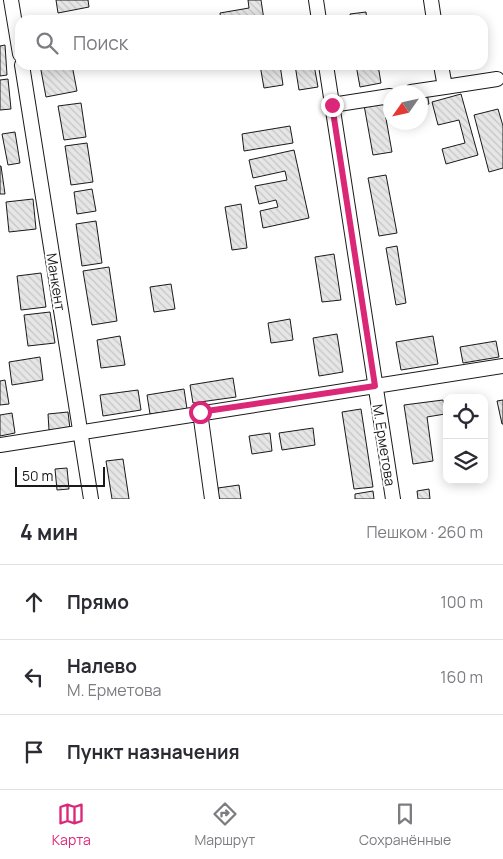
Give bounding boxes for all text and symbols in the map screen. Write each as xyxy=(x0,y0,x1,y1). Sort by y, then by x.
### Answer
search box xyxy=(15,15,488,70)
icon: search xyxy=(33,29,61,57)
text: Поиск xyxy=(73,30,128,56)
north arrow xyxy=(383,85,428,130)
route end xyxy=(321,94,344,117)
street label: Манкент xyxy=(43,252,70,312)
map controls xyxy=(443,394,488,484)
button: locate xyxy=(443,394,488,439)
route start xyxy=(189,401,212,424)
street label: М. Ерметова xyxy=(369,403,400,487)
button: layers xyxy=(443,439,488,484)
scale bar xyxy=(15,464,105,487)
text: 50 m xyxy=(22,466,53,485)
text: 4 мин xyxy=(20,518,78,546)
text: Пешком · 260 m xyxy=(367,521,483,543)
icon: ahead xyxy=(20,588,48,616)
text: Прямо xyxy=(67,589,129,615)
text: 100 m xyxy=(440,591,483,613)
text: Налево xyxy=(67,653,137,679)
icon: left xyxy=(20,663,48,691)
text: 160 m xyxy=(440,666,483,688)
text: М. Ерметова xyxy=(67,679,161,701)
icon: arrive xyxy=(20,738,48,766)
text: Пункт назначения xyxy=(67,739,240,765)
tab: Карта xyxy=(52,800,91,849)
tab: Маршрут xyxy=(194,800,255,849)
tab: Сохранённые xyxy=(359,800,451,849)

